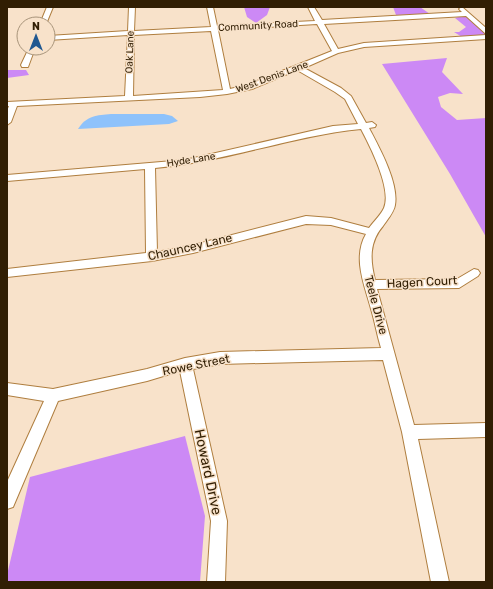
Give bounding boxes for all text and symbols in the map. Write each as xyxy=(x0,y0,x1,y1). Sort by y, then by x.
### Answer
north arrow xyxy=(16,16,56,56)
street label: Community Road xyxy=(218,18,298,34)
text: N xyxy=(32,20,40,33)
street label: Oak Lane xyxy=(123,30,137,74)
street label: West Denis Lane xyxy=(234,58,310,96)
street label: Hyde Lane xyxy=(166,150,217,170)
street label: Chauncey Lane xyxy=(146,230,234,264)
street label: Hagen Court xyxy=(386,273,458,291)
street label: Teele Drive xyxy=(361,274,391,336)
street label: Rowe Street xyxy=(161,352,231,378)
street label: Howard Drive xyxy=(191,428,225,517)

